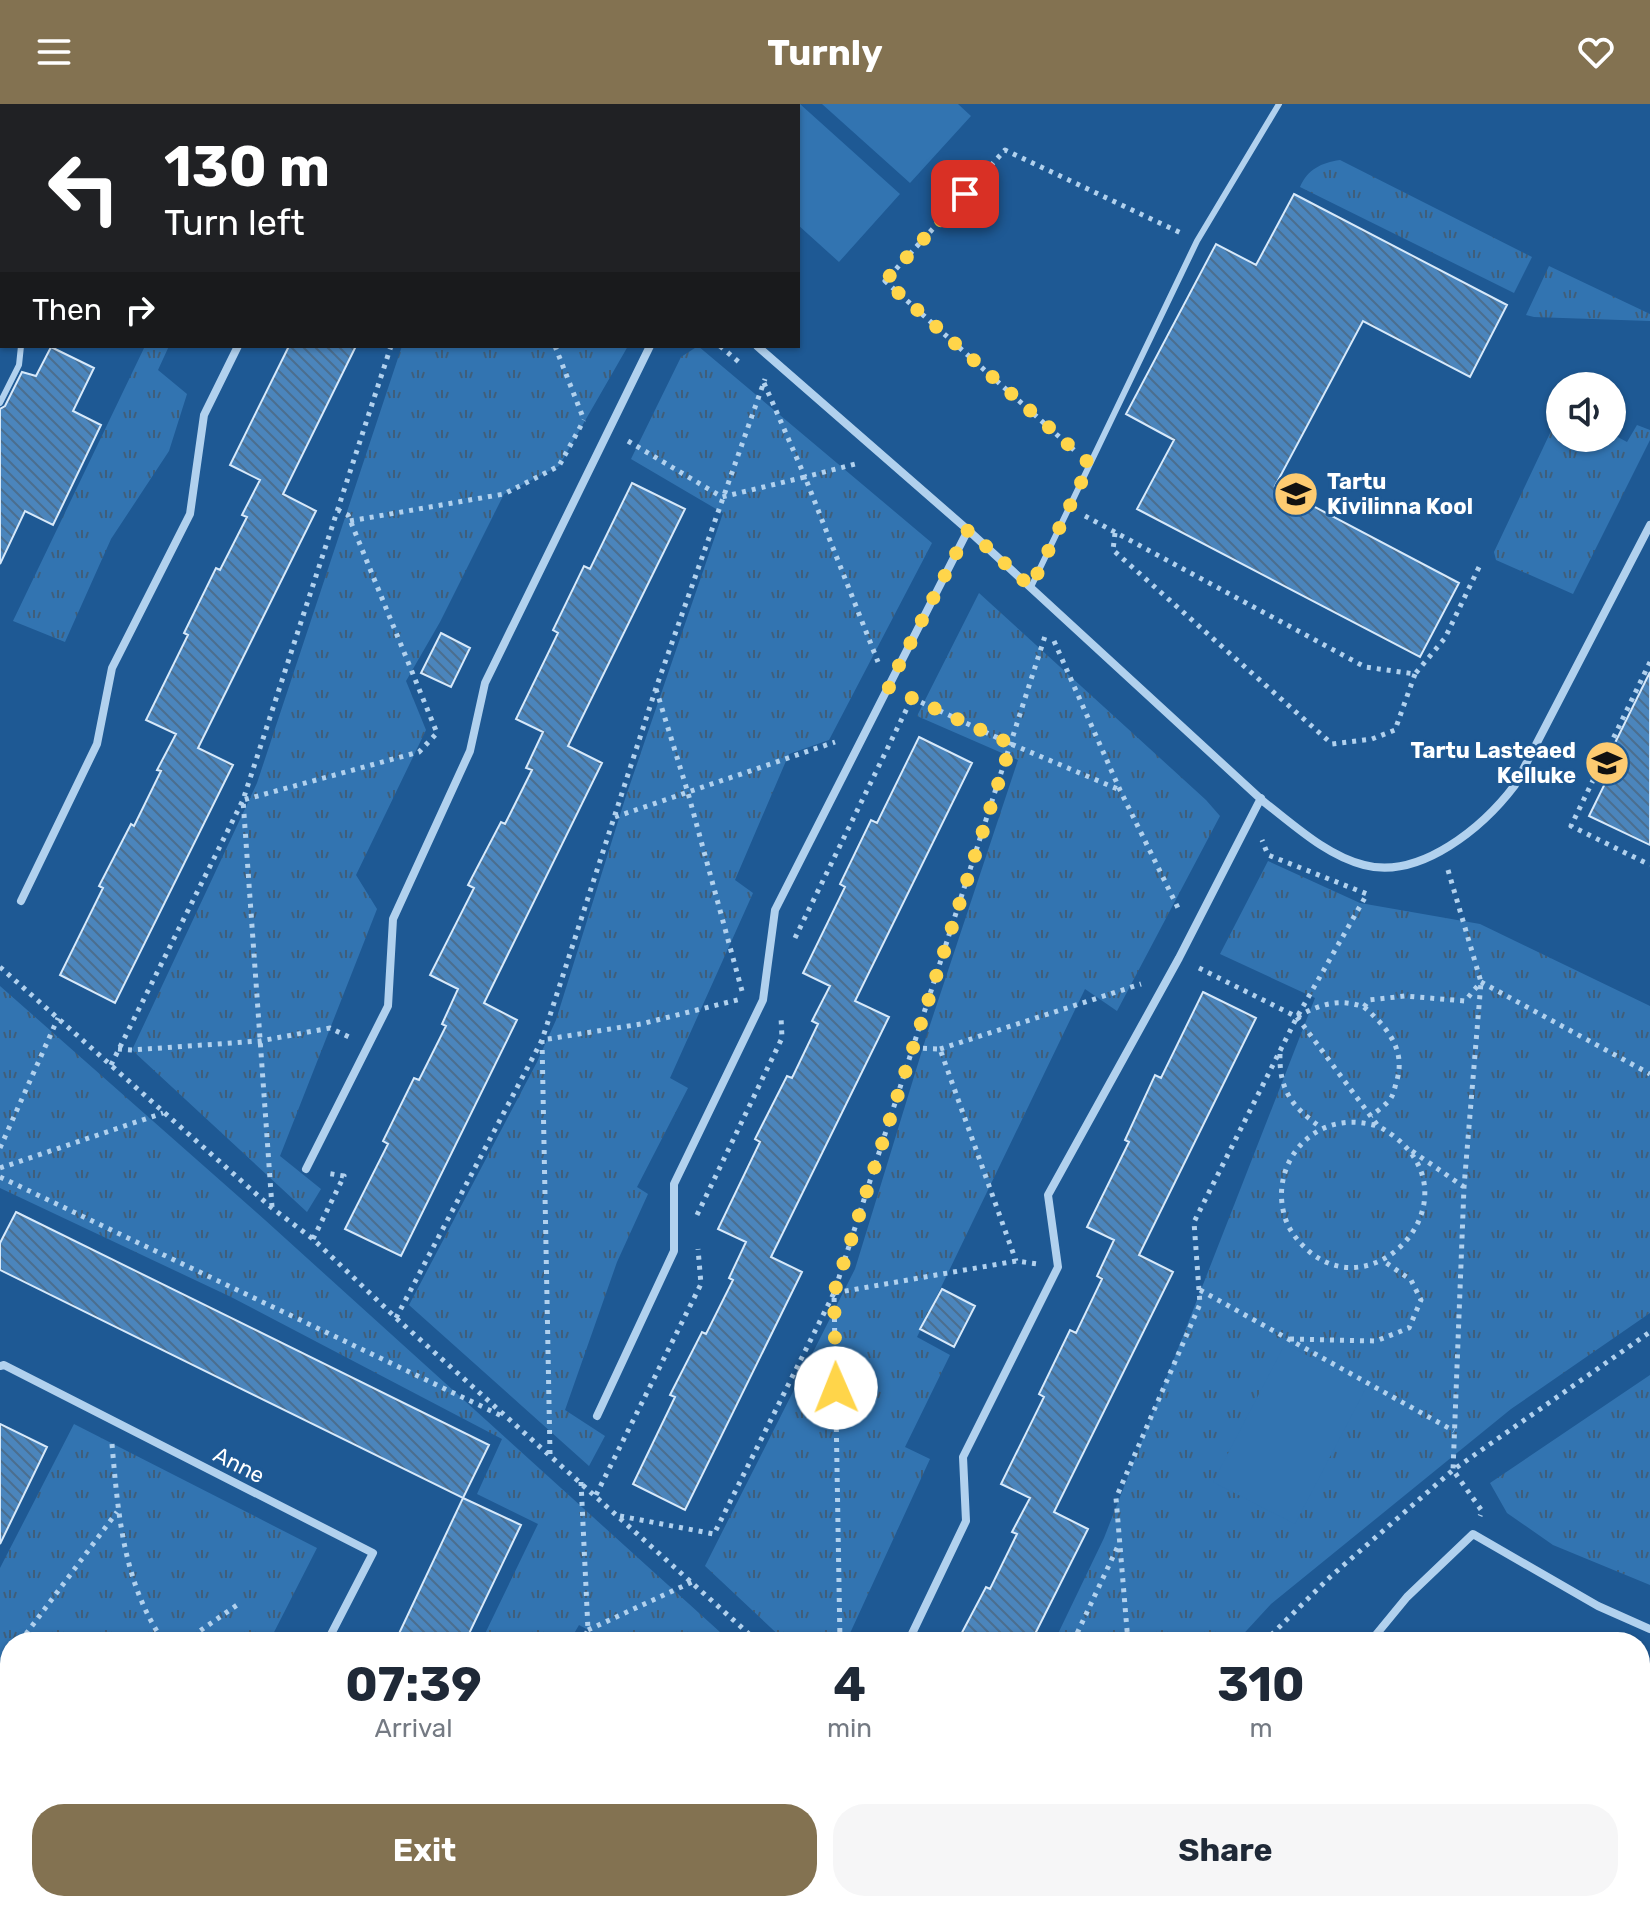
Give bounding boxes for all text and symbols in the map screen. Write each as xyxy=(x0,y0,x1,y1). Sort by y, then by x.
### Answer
icon: menu xyxy=(32,30,76,74)
icon: heart xyxy=(1574,30,1618,74)
text: Turnly xyxy=(767,31,883,74)
text: 130 m xyxy=(164,134,330,200)
icon: left xyxy=(32,136,136,240)
pin xyxy=(931,160,999,228)
icon: arrive xyxy=(943,172,987,216)
text: Turn left xyxy=(164,201,305,244)
icon: right xyxy=(118,288,162,332)
text: Then xyxy=(32,292,102,328)
map controls xyxy=(1546,372,1626,452)
button: sound xyxy=(1546,372,1626,452)
place label: Tartu Kivilinna Kool xyxy=(1327,468,1473,520)
school or university icon: Tartu Kivilinna Kool xyxy=(1272,470,1320,518)
place label: Tartu Lasteaed Kelluke xyxy=(1411,737,1576,789)
school or university icon: Tartu Lasteaed Kelluke xyxy=(1583,739,1631,787)
position arrow xyxy=(794,1346,878,1430)
street label: Anne xyxy=(209,1441,269,1489)
text: 07:39 xyxy=(345,1656,482,1713)
text: 4 xyxy=(833,1656,866,1713)
text: 310 xyxy=(1217,1656,1305,1713)
text: Arrival xyxy=(374,1713,452,1744)
text: min xyxy=(827,1713,872,1744)
text: m xyxy=(1249,1713,1273,1744)
button: Exit xyxy=(32,1804,817,1896)
button: Share xyxy=(833,1804,1618,1896)

